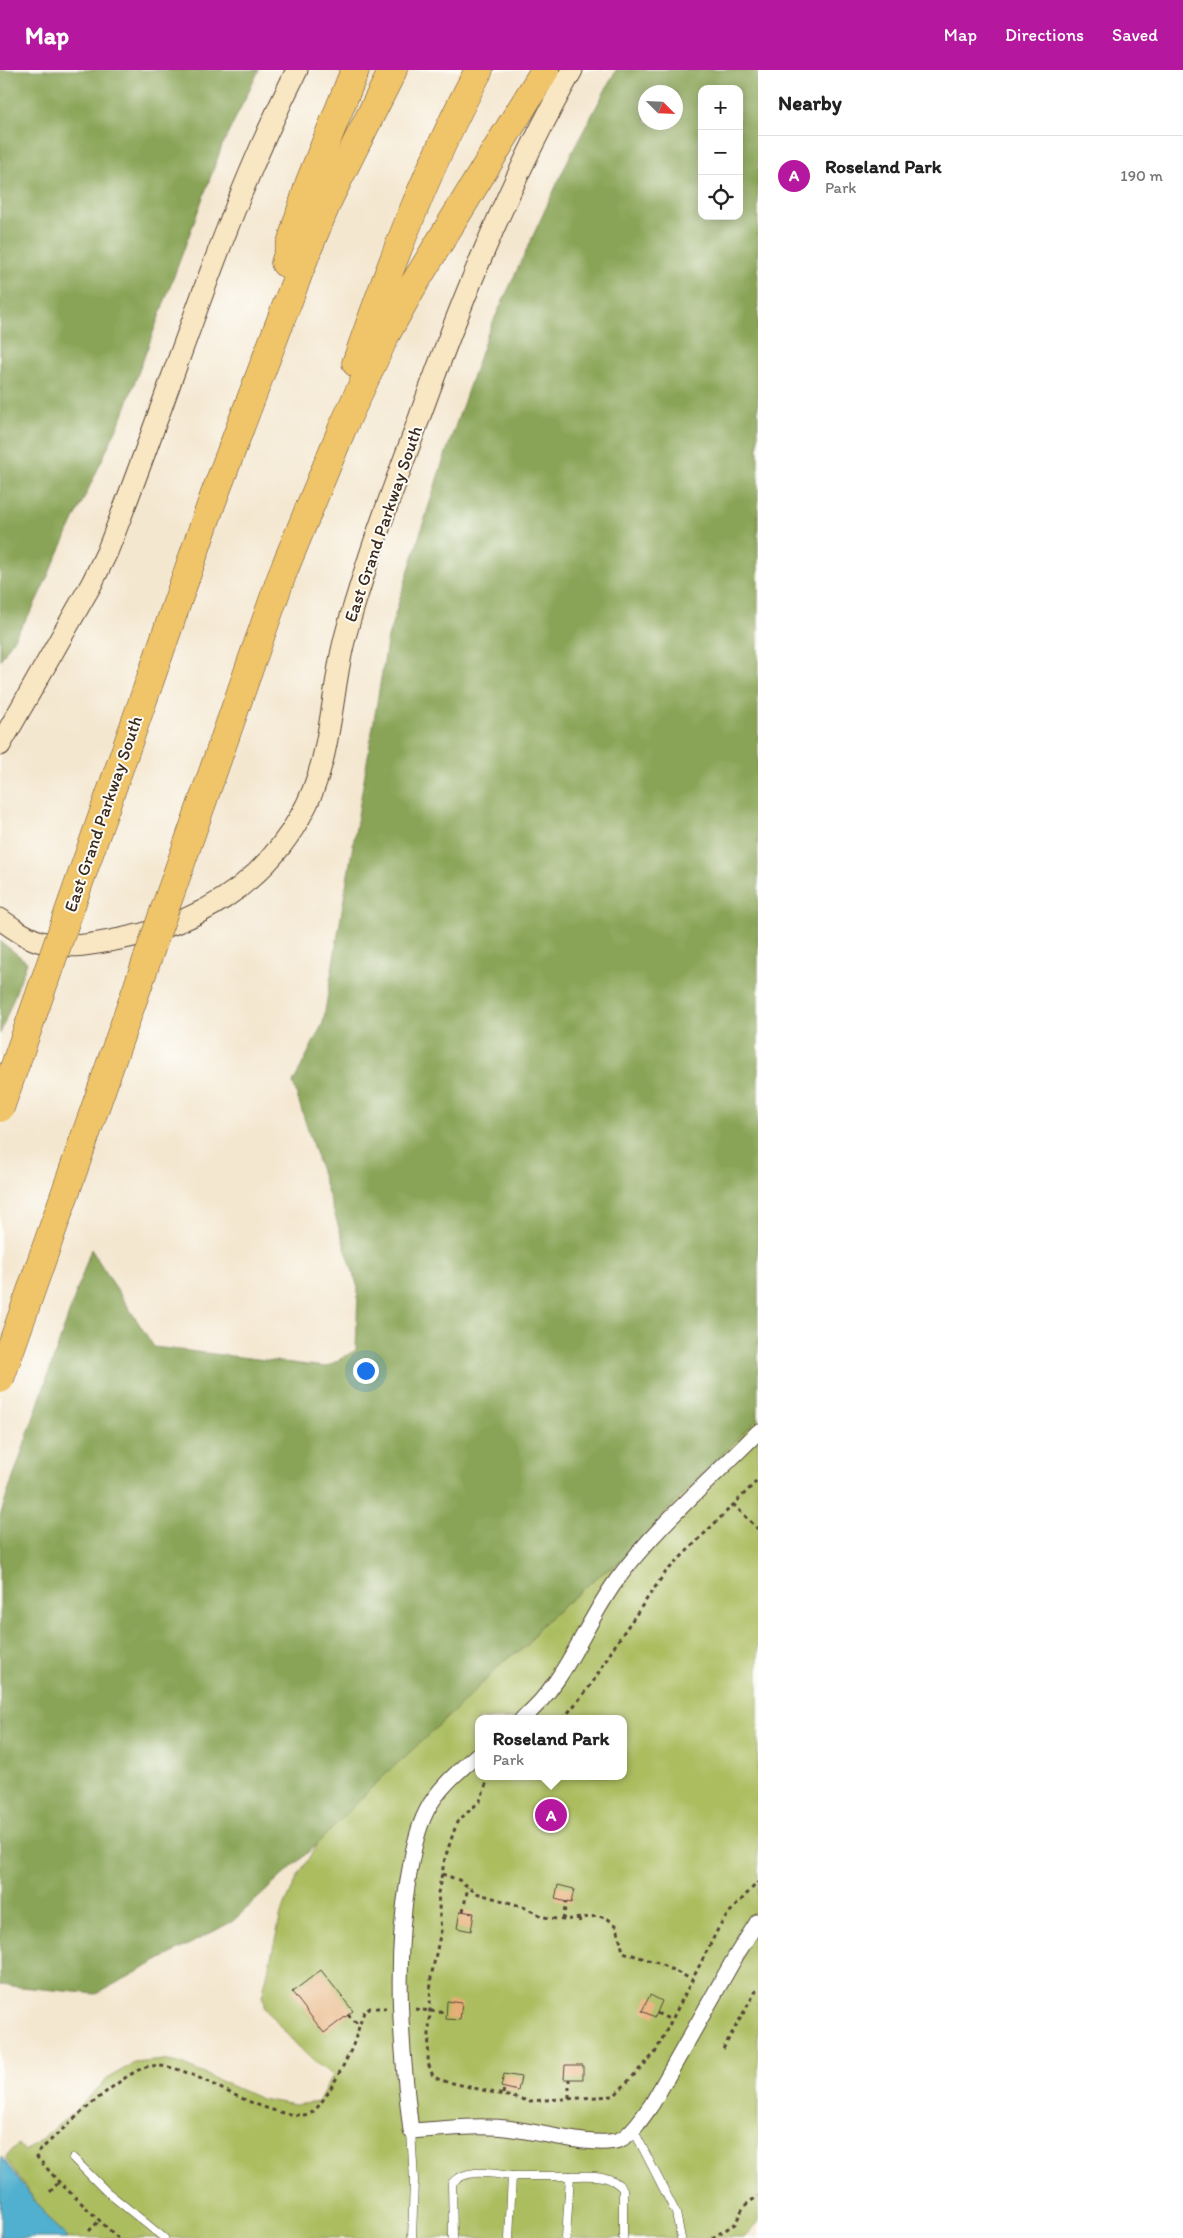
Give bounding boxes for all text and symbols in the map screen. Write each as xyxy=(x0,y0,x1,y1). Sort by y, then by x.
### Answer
text: Map xyxy=(25,21,69,50)
text: Map xyxy=(944,24,977,46)
text: Directions xyxy=(1005,24,1084,46)
text: Saved xyxy=(1112,24,1158,46)
north arrow xyxy=(638,85,683,130)
map controls xyxy=(698,85,743,220)
button: + xyxy=(698,85,743,130)
text: Nearby xyxy=(778,90,842,115)
button: − xyxy=(698,130,743,175)
text: Roseland Park xyxy=(825,155,941,178)
text: A xyxy=(789,166,799,185)
text: 190 m xyxy=(1120,166,1163,185)
button: locate xyxy=(698,175,743,220)
text: Park xyxy=(825,178,856,197)
street label: East Grand Parkway South xyxy=(339,423,427,625)
street label: East Grand Parkway South xyxy=(59,713,147,915)
your location xyxy=(353,1358,379,1384)
popup xyxy=(475,1715,627,1780)
text: Roseland Park xyxy=(493,1727,609,1750)
text: Park xyxy=(493,1750,524,1769)
pin: A xyxy=(535,1796,567,1834)

